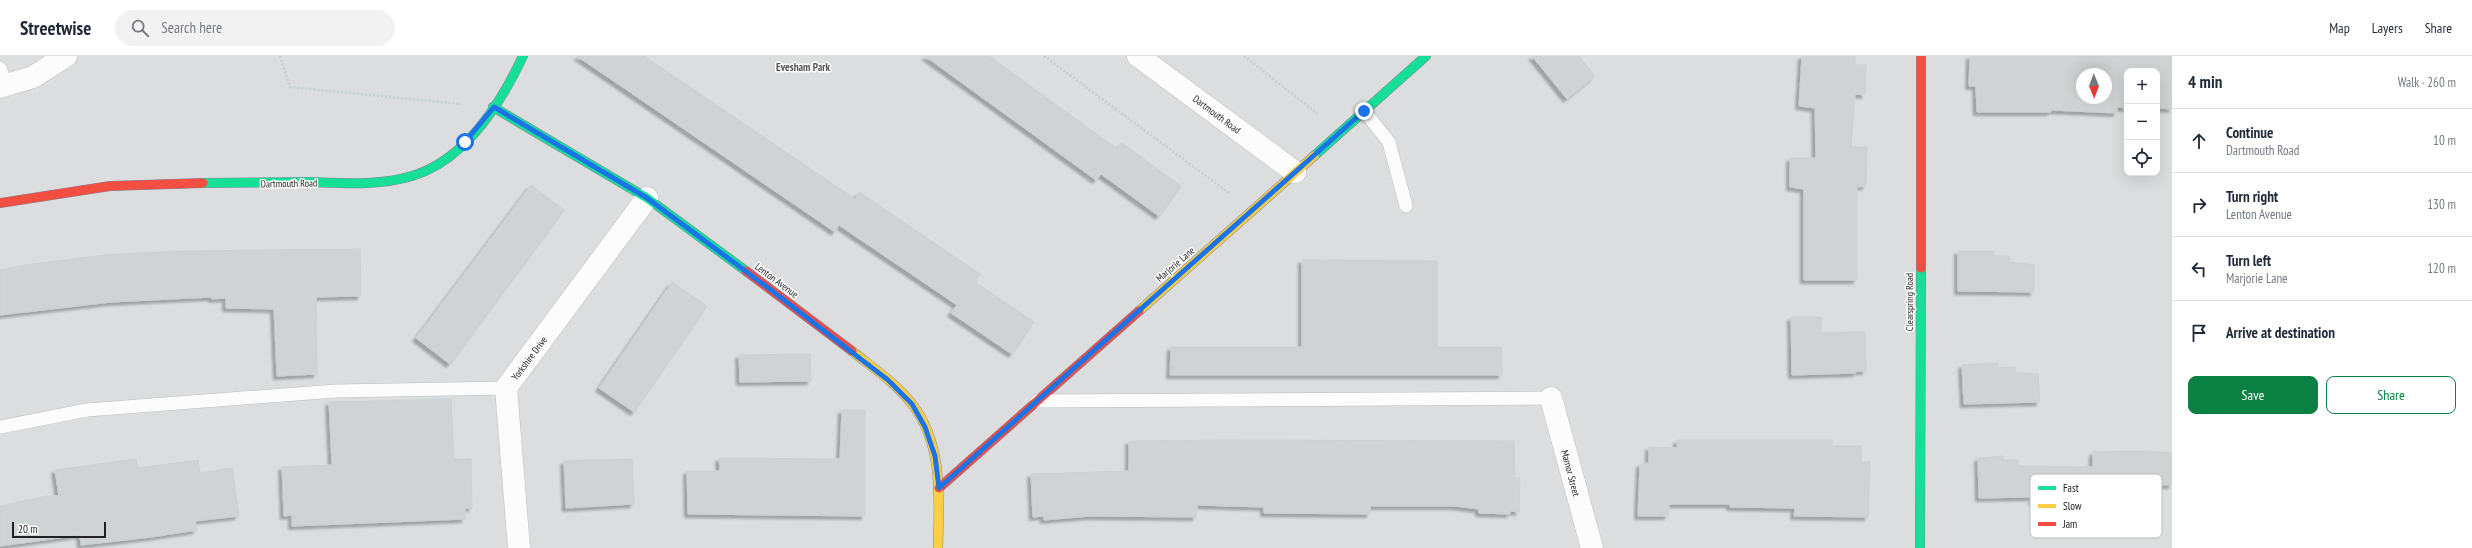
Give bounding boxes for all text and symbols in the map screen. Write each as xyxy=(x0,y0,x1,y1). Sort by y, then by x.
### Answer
search box xyxy=(115,10,395,46)
text: Streetwise xyxy=(20,16,91,40)
icon: search xyxy=(129,17,151,39)
text: Search here xyxy=(161,18,222,37)
text: Map xyxy=(2329,19,2350,37)
text: Layers xyxy=(2372,19,2403,37)
text: Share xyxy=(2425,19,2452,37)
district label: Evesham Park xyxy=(776,60,830,74)
north arrow xyxy=(2076,68,2112,104)
map controls xyxy=(2124,68,2160,176)
button: + xyxy=(2124,68,2160,104)
text: 4 min xyxy=(2188,71,2222,93)
text: Walk · 260 m xyxy=(2398,74,2456,91)
street label: Dartmouth Road xyxy=(1190,92,1243,137)
route end xyxy=(1355,102,1373,120)
button: − xyxy=(2124,104,2160,140)
text: Continue xyxy=(2226,123,2273,142)
icon: ahead xyxy=(2188,130,2210,152)
text: 10 m xyxy=(2433,132,2456,149)
route start xyxy=(456,133,474,151)
button: locate xyxy=(2124,140,2160,176)
text: Dartmouth Road xyxy=(2226,142,2299,159)
street label: Dartmouth Road xyxy=(261,177,317,190)
text: Turn right xyxy=(2226,187,2278,206)
icon: right xyxy=(2188,194,2210,216)
text: 130 m xyxy=(2427,196,2456,213)
text: Lenton Avenue xyxy=(2226,206,2292,223)
street label: Marjorie Lane xyxy=(1153,244,1197,285)
text: Turn left xyxy=(2226,251,2271,270)
icon: left xyxy=(2188,258,2210,280)
street label: Lenton Avenue xyxy=(753,260,801,301)
text: 120 m xyxy=(2427,260,2456,277)
text: Marjorie Lane xyxy=(2226,270,2287,287)
street label: Clearspring Road xyxy=(1903,273,1916,331)
icon: arrive xyxy=(2188,322,2210,344)
text: Arrive at destination xyxy=(2226,323,2335,342)
street label: Yorkshire Drive xyxy=(509,334,550,383)
button: Save xyxy=(2188,376,2318,414)
button: Share xyxy=(2326,376,2456,414)
street label: Marnor Street xyxy=(1558,449,1583,498)
legend xyxy=(2030,474,2162,538)
text: Fast xyxy=(2063,481,2079,495)
text: Slow xyxy=(2063,499,2082,513)
text: Jam xyxy=(2062,517,2077,531)
scale bar xyxy=(12,520,106,539)
text: 20 m xyxy=(18,522,37,536)

